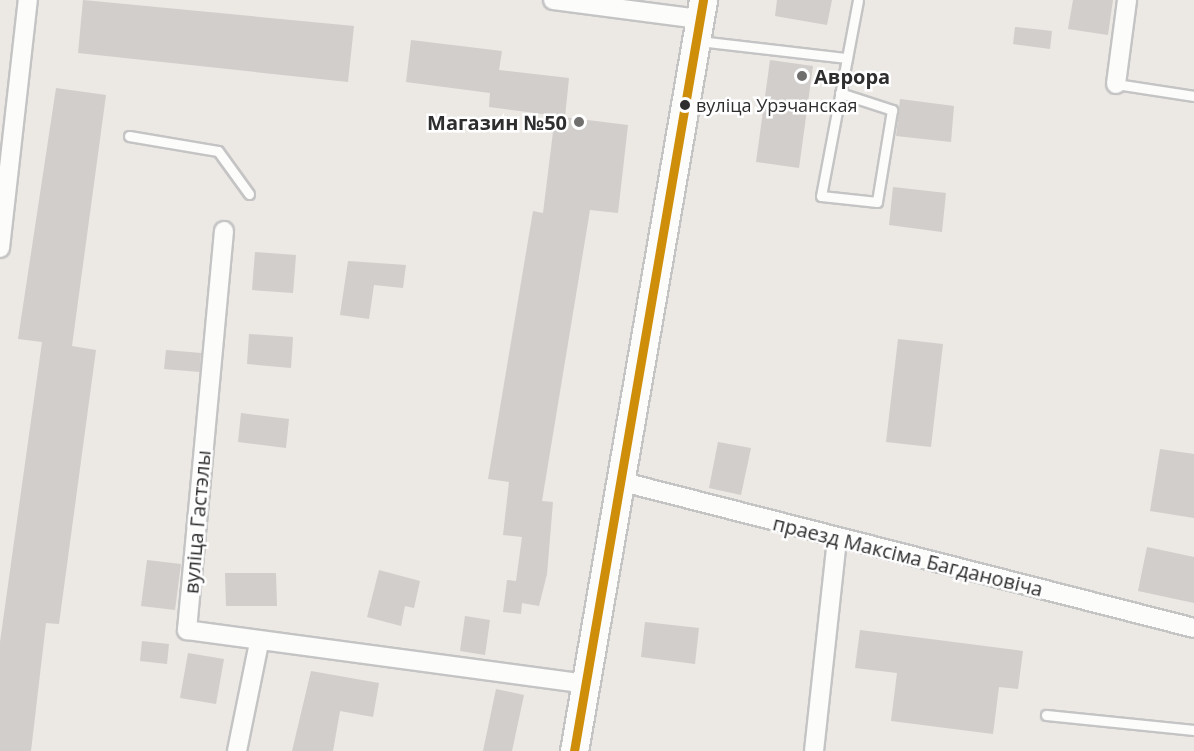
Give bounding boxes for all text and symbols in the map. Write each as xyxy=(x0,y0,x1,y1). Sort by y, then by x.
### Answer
place label: Аврора xyxy=(814,64,890,88)
marker: Аврора xyxy=(795,69,809,83)
place label: вуліца Урэчанская xyxy=(696,94,857,116)
marker: вуліца Урэчанская xyxy=(679,99,691,111)
place label: Магазин №50 xyxy=(427,110,567,134)
marker: Магазин №50 xyxy=(572,115,586,129)
street label: вуліца Гастэлы xyxy=(179,449,215,595)
street label: праезд Максіма Багдановіча xyxy=(771,511,1045,601)

